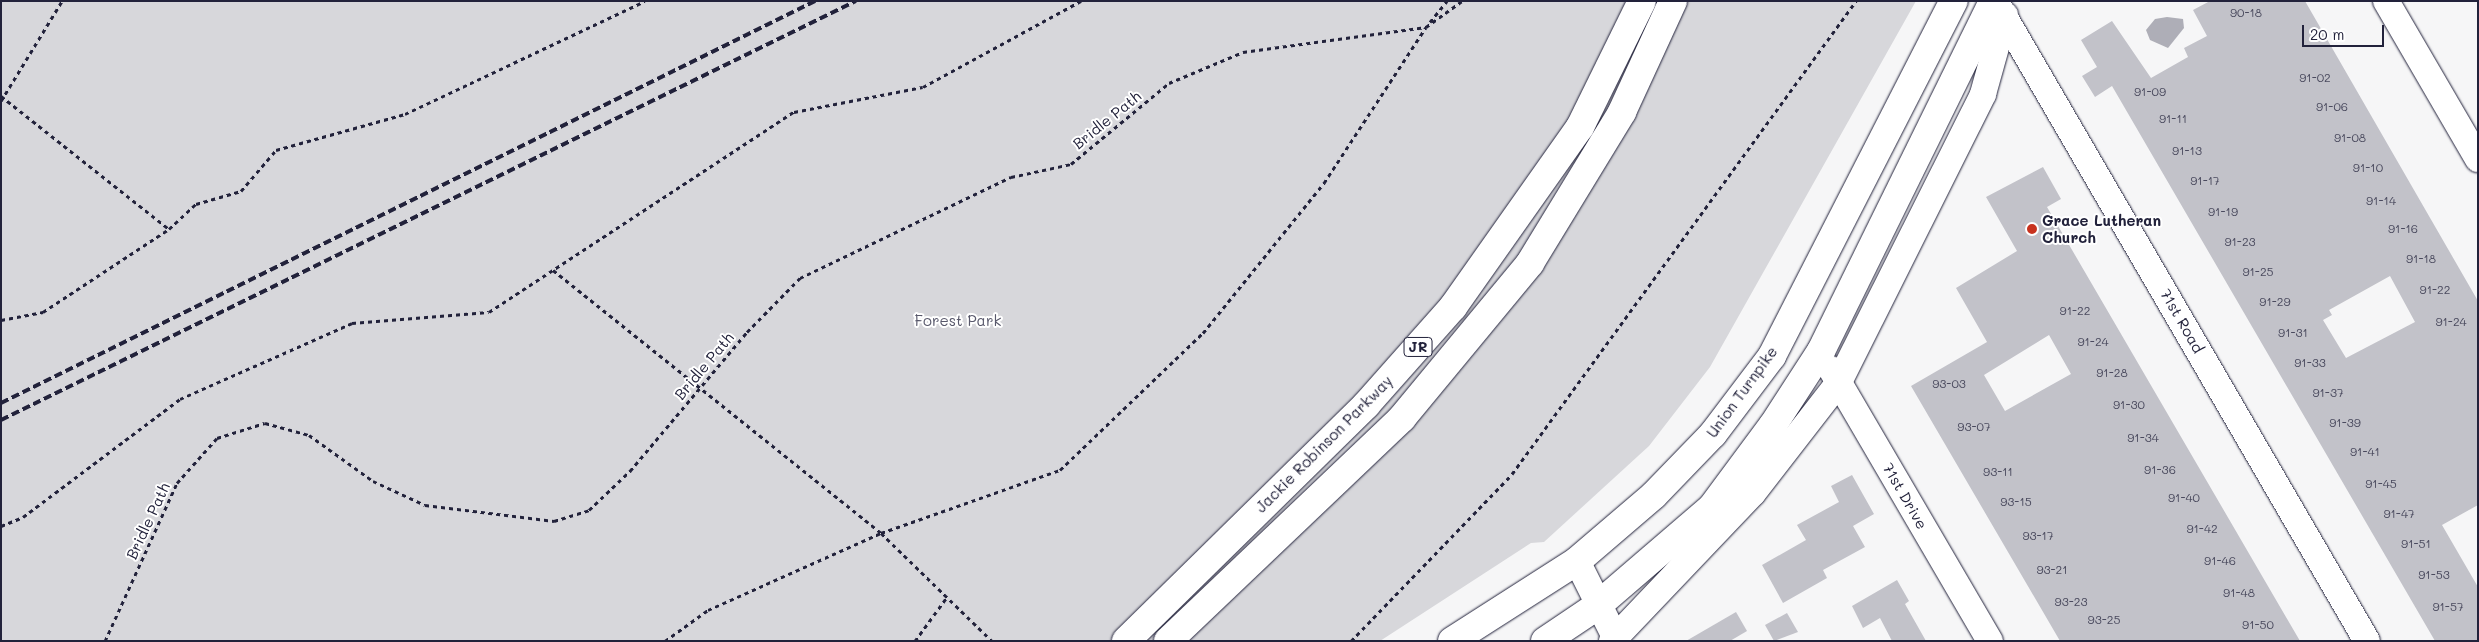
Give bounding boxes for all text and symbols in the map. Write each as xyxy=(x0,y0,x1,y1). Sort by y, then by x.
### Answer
house number: 90-18 xyxy=(2230,6,2262,20)
scale bar xyxy=(2304,15,2386,47)
text: 20 m xyxy=(2310,24,2344,44)
house number: 91-02 xyxy=(2299,71,2331,85)
house number: 91-09 xyxy=(2134,85,2166,99)
street label: Bridle Path xyxy=(1069,87,1145,153)
house number: 91-06 xyxy=(2316,100,2348,114)
house number: 91-11 xyxy=(2159,112,2187,126)
house number: 91-08 xyxy=(2334,131,2366,145)
house number: 91-13 xyxy=(2172,144,2202,158)
house number: 91-10 xyxy=(2353,161,2383,175)
house number: 91-17 xyxy=(2190,174,2220,188)
house number: 91-14 xyxy=(2366,194,2396,208)
house number: 91-19 xyxy=(2208,205,2238,219)
place label: Grace Lutheran Church xyxy=(2042,211,2161,246)
house number: 91-16 xyxy=(2388,222,2418,236)
marker: Grace Lutheran Church xyxy=(2026,223,2038,235)
house number: 91-23 xyxy=(2224,235,2256,249)
house number: 91-18 xyxy=(2406,252,2436,266)
house number: 91-25 xyxy=(2242,265,2274,279)
house number: 91-22 xyxy=(2420,283,2450,297)
street label: 71st Road xyxy=(2156,286,2208,356)
house number: 91-29 xyxy=(2259,295,2291,309)
house number: 91-22 xyxy=(2060,304,2090,318)
park label: Forest Park xyxy=(915,312,1001,330)
house number: 91-24 xyxy=(2435,315,2467,329)
house number: 91-31 xyxy=(2278,326,2308,340)
street label: Bridle Path xyxy=(671,329,737,403)
house number: 91-24 xyxy=(2077,335,2109,349)
road number: JR xyxy=(1403,336,1433,358)
street label: Union Turnpike xyxy=(1703,343,1781,441)
house number: 91-33 xyxy=(2294,356,2326,370)
house number: 91-28 xyxy=(2096,366,2128,380)
street label: Jackie Robinson Parkway xyxy=(1252,372,1396,516)
house number: 93-03 xyxy=(1932,377,1966,391)
house number: 91-37 xyxy=(2312,386,2344,400)
house number: 91-30 xyxy=(2113,398,2145,412)
house number: 91-39 xyxy=(2329,416,2361,430)
house number: 93-07 xyxy=(1957,420,1991,434)
house number: 91-34 xyxy=(2127,431,2159,445)
house number: 91-41 xyxy=(2350,445,2380,459)
street label: 71st Drive xyxy=(1879,460,1931,532)
house number: 91-36 xyxy=(2144,463,2176,477)
house number: 93-11 xyxy=(1983,465,2013,479)
house number: 91-45 xyxy=(2365,477,2397,491)
street label: Bridle Path xyxy=(122,480,174,562)
house number: 91-40 xyxy=(2168,491,2200,505)
house number: 93-15 xyxy=(2000,495,2032,509)
house number: 91-47 xyxy=(2383,507,2415,521)
house number: 91-42 xyxy=(2186,522,2218,536)
house number: 93-17 xyxy=(2022,529,2054,543)
house number: 91-51 xyxy=(2401,537,2431,551)
house number: 91-46 xyxy=(2204,554,2236,568)
house number: 93-21 xyxy=(2036,563,2068,577)
house number: 91-53 xyxy=(2418,568,2450,582)
house number: 91-48 xyxy=(2223,586,2255,600)
house number: 93-23 xyxy=(2055,595,2087,609)
house number: 91-57 xyxy=(2432,600,2464,614)
house number: 93-25 xyxy=(2088,613,2120,627)
house number: 91-50 xyxy=(2242,618,2274,632)

